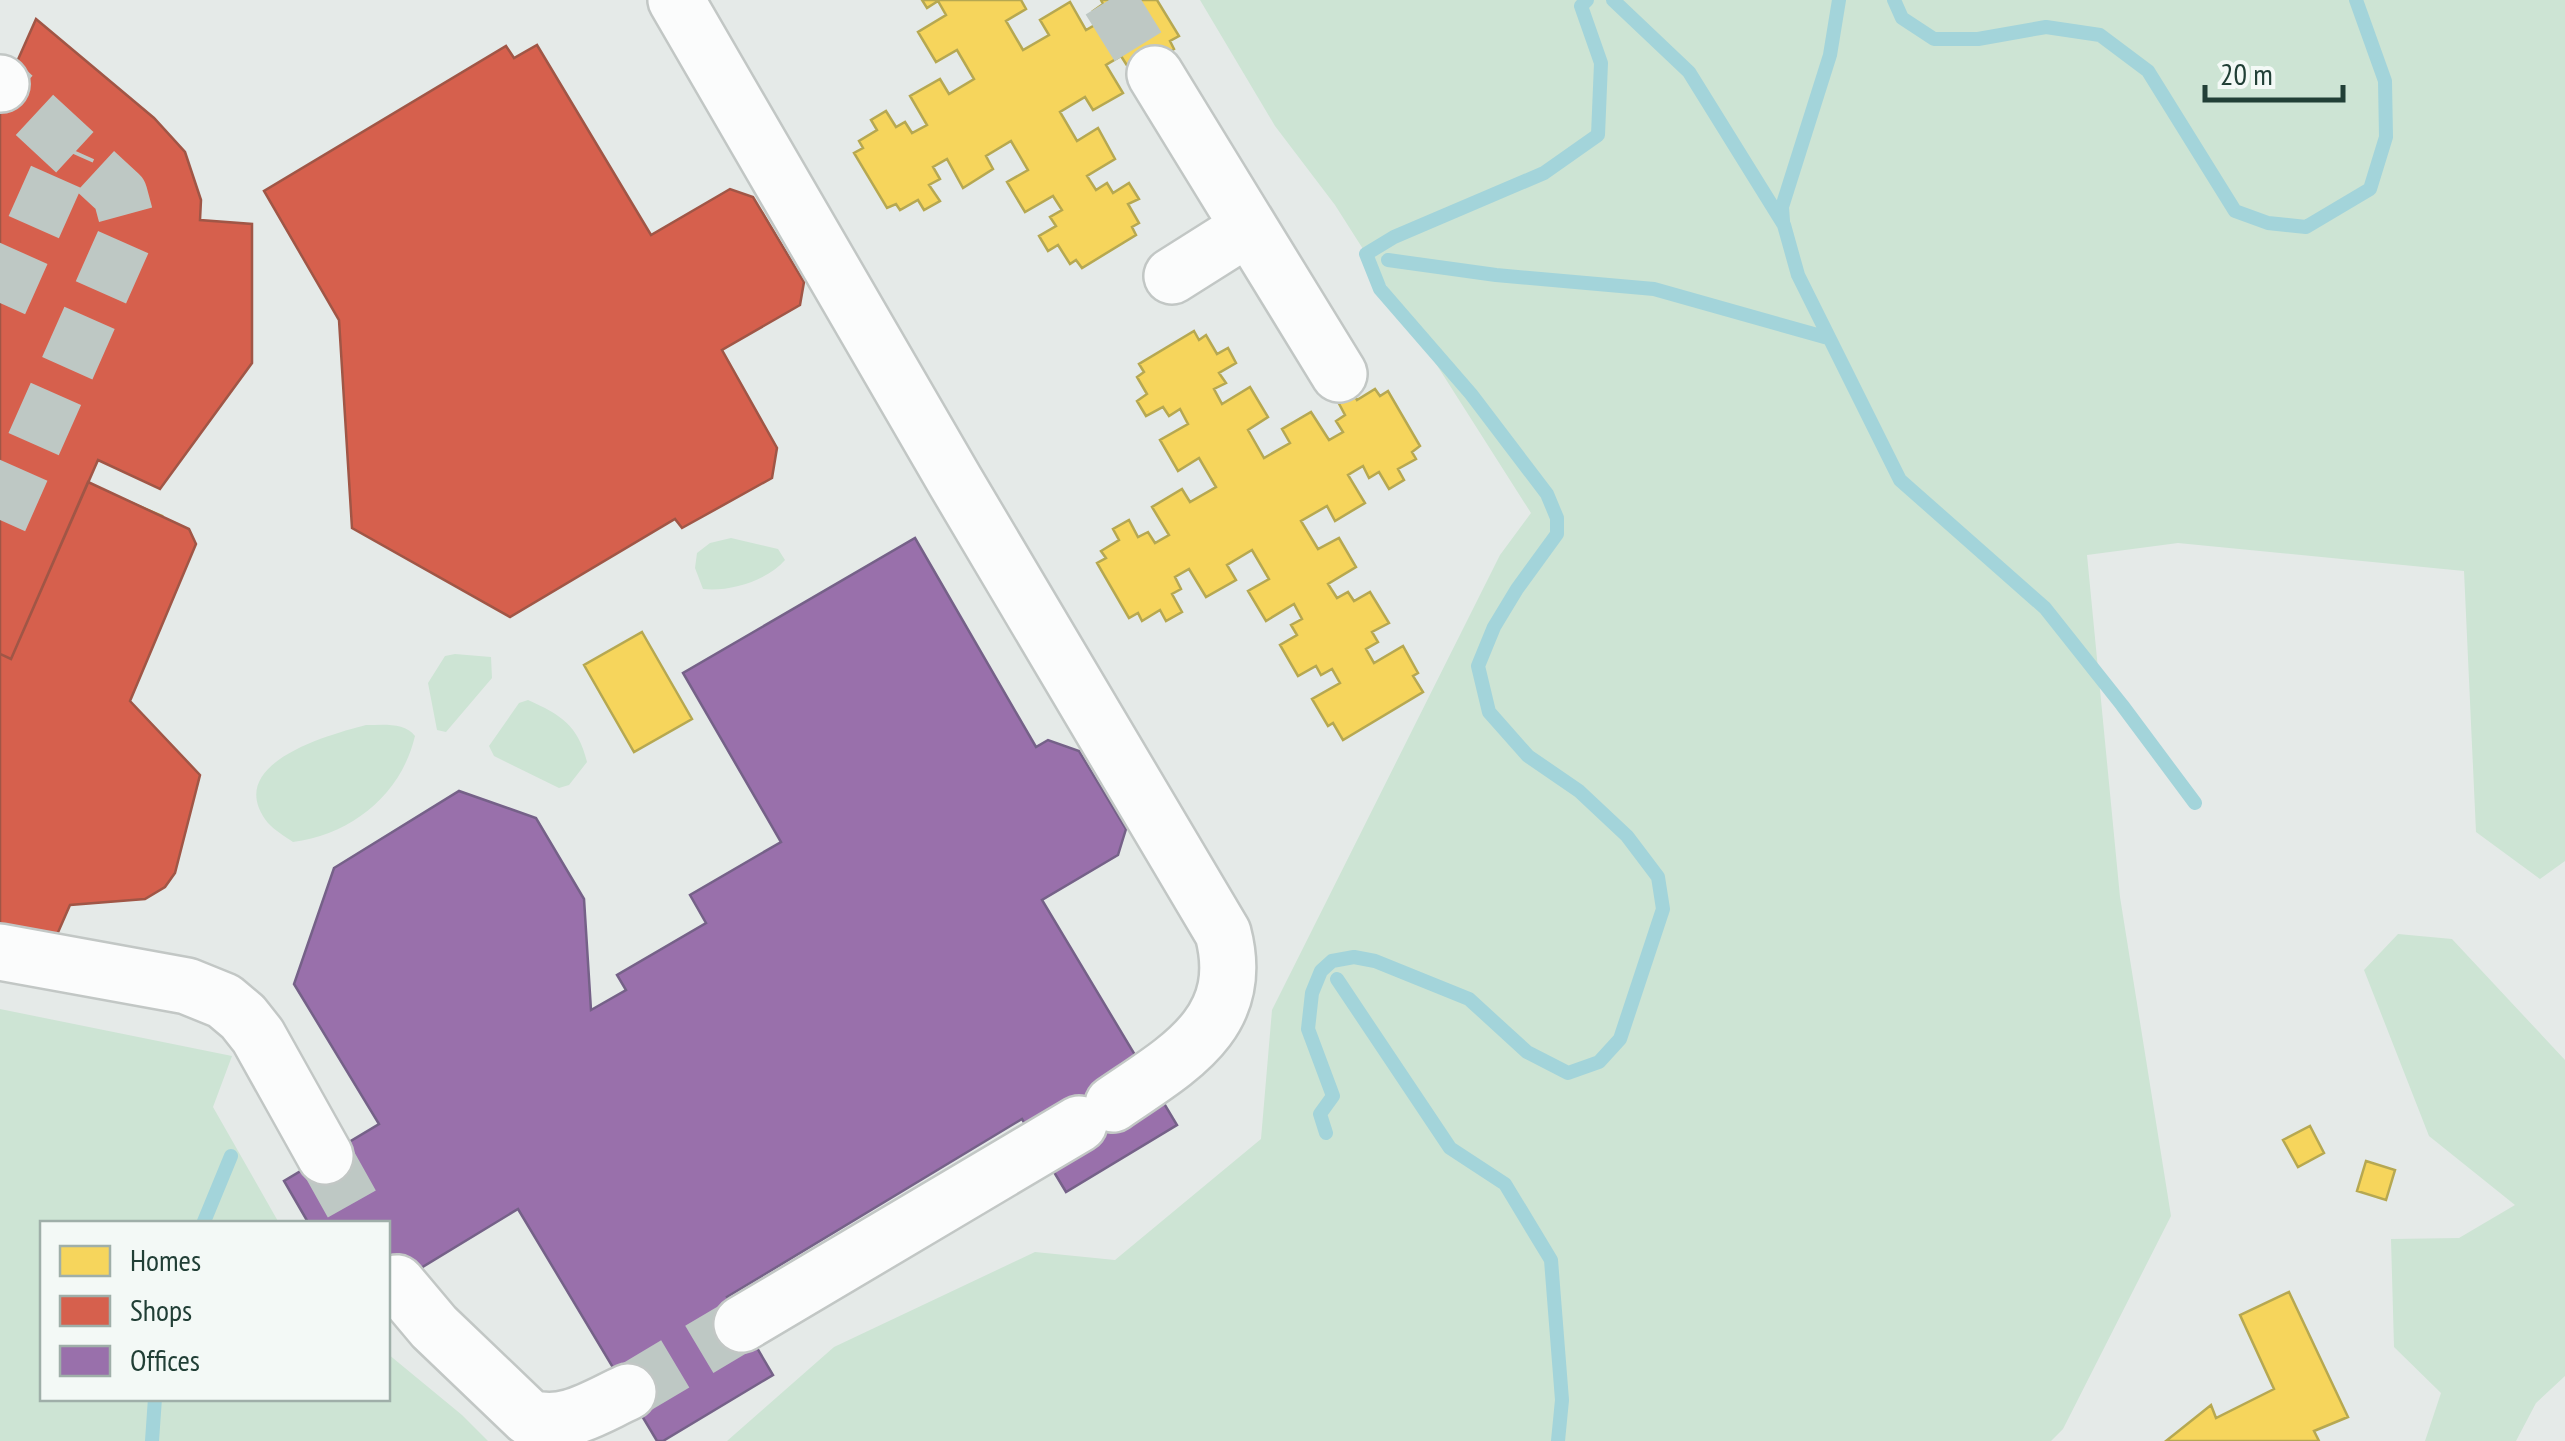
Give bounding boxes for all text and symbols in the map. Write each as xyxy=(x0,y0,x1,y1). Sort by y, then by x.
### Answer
scale bar xyxy=(2205,40,2342,102)
text: 20 m xyxy=(2220,54,2273,93)
legend xyxy=(40,1221,390,1401)
text: Homes xyxy=(130,1240,201,1279)
text: Shops xyxy=(130,1290,192,1329)
text: Offices xyxy=(130,1340,200,1379)

